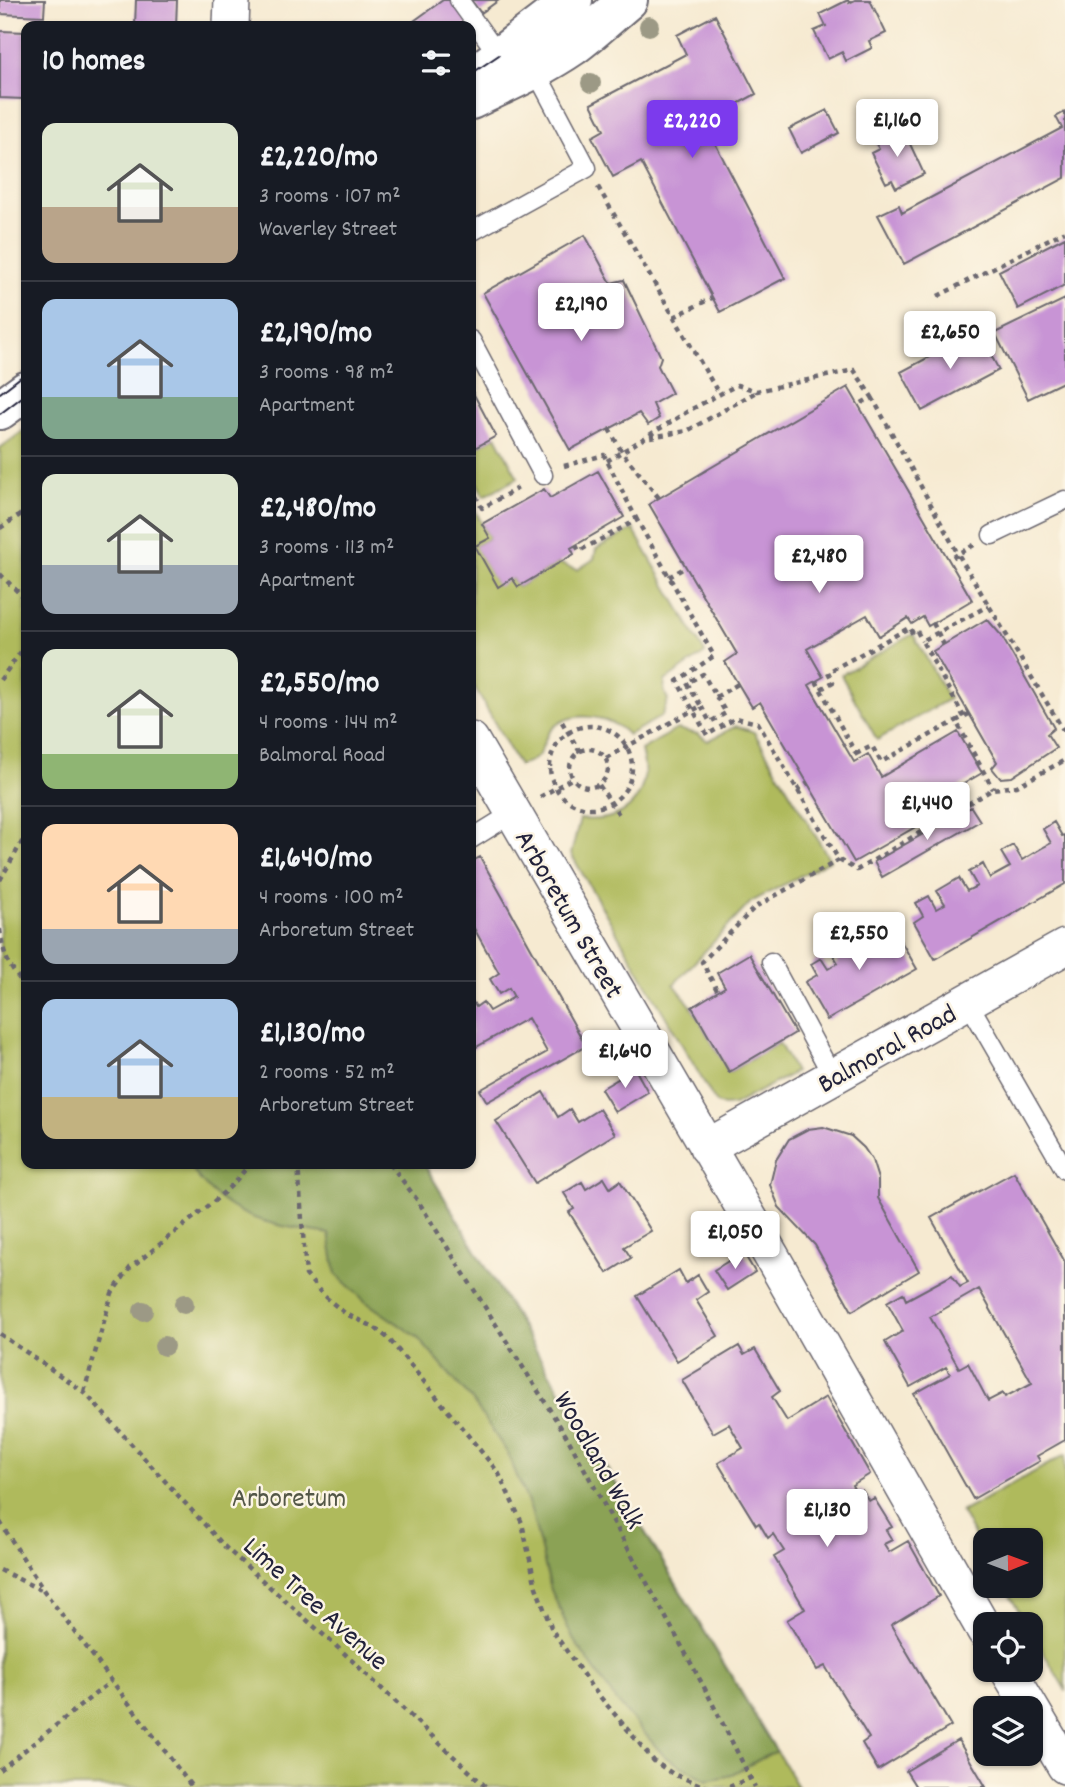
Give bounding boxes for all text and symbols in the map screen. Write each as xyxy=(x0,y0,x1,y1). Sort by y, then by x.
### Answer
text: 10 homes xyxy=(42,42,145,85)
icon: filters xyxy=(417,44,455,82)
pin: £2,220 xyxy=(635,100,749,160)
pin: £1,160 xyxy=(840,100,954,159)
text: £1,160 xyxy=(872,105,922,138)
text: £2,220 xyxy=(663,106,721,139)
text: £2,220/mo xyxy=(259,138,378,181)
icon: home xyxy=(98,151,182,235)
text: 3 rooms · 107 m² xyxy=(259,181,401,214)
text: Waverley Street xyxy=(259,214,397,247)
pin: £2,190 xyxy=(524,284,638,343)
text: £2,190 xyxy=(554,289,608,322)
pin: £2,650 xyxy=(893,312,1007,371)
text: £2,190/mo xyxy=(259,314,372,357)
text: £2,650 xyxy=(920,317,980,350)
icon: home xyxy=(98,327,182,411)
text: 3 rooms · 98 m² xyxy=(259,357,394,390)
text: Apartment xyxy=(259,390,355,423)
text: £2,480/mo xyxy=(259,489,376,532)
icon: home xyxy=(98,502,182,586)
text: 3 rooms · 113 m² xyxy=(259,532,395,565)
pin: £2,480 xyxy=(762,536,876,595)
text: £2,480 xyxy=(790,541,848,574)
text: Apartment xyxy=(259,565,355,598)
text: £2,550/mo xyxy=(259,664,379,707)
icon: home xyxy=(98,677,182,761)
text: 4 rooms · 144 m² xyxy=(259,707,398,740)
text: Balmoral Road xyxy=(259,740,385,773)
pin: £1,440 xyxy=(870,782,984,842)
text: £1,440 xyxy=(901,788,953,821)
street label: Arboretum Street xyxy=(502,824,631,1007)
text: £1,640/mo xyxy=(259,839,372,882)
icon: home xyxy=(98,852,182,936)
text: 4 rooms · 100 m² xyxy=(259,882,404,915)
pin: £2,550 xyxy=(802,912,916,972)
text: Arboretum Street xyxy=(259,915,414,948)
text: £2,550 xyxy=(829,918,889,951)
street label: Balmoral Road xyxy=(811,997,965,1106)
text: £1,130/mo xyxy=(259,1014,365,1057)
icon: home xyxy=(98,1027,182,1111)
pin: £1,640 xyxy=(568,1030,682,1090)
text: £1,640 xyxy=(598,1036,652,1069)
text: 2 rooms · 52 m² xyxy=(259,1057,395,1090)
text: Arboretum Street xyxy=(259,1090,414,1123)
pin: £1,050 xyxy=(678,1212,792,1271)
text: £1,050 xyxy=(707,1217,763,1250)
street label: Woodland Walk xyxy=(541,1385,652,1538)
park label: Arboretum xyxy=(232,1481,346,1521)
pin: £1,130 xyxy=(770,1490,884,1549)
text: £1,130 xyxy=(803,1495,851,1528)
north arrow xyxy=(973,1528,1043,1598)
map controls xyxy=(973,1528,1043,1766)
street label: Lime Tree Avenue xyxy=(232,1529,395,1682)
button: locate xyxy=(973,1612,1043,1682)
button: layers xyxy=(973,1696,1043,1766)

